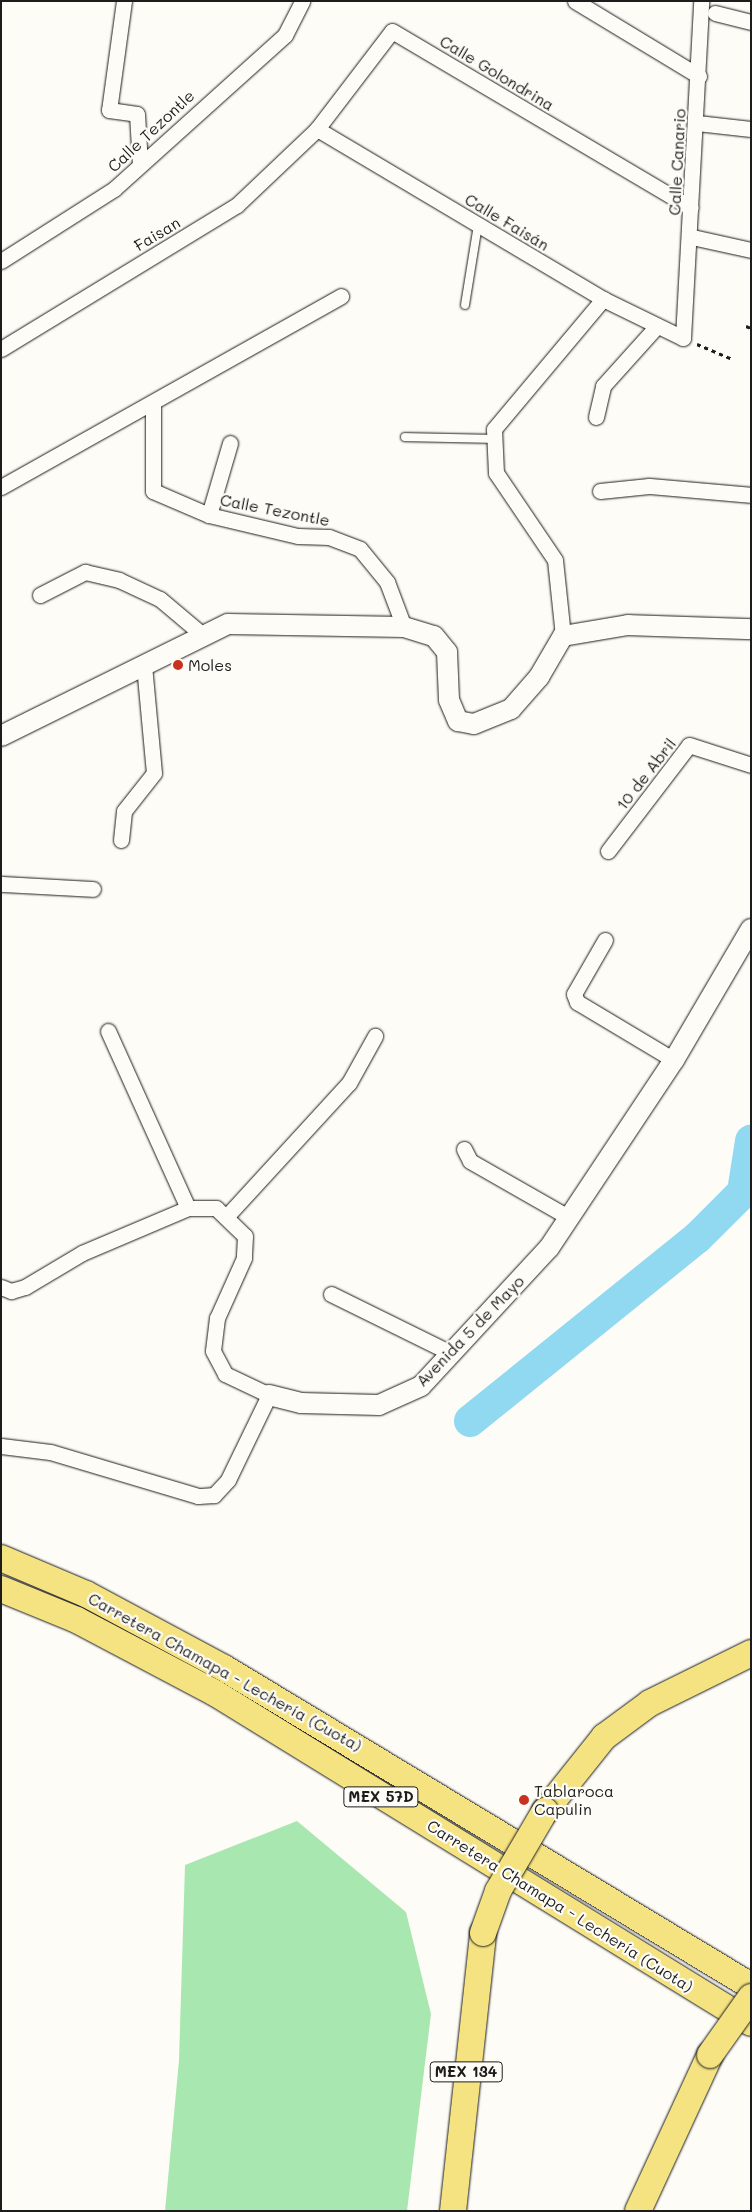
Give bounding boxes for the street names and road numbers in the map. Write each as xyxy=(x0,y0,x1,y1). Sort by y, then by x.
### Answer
street label: Calle Golondrina xyxy=(436,31,558,115)
street label: Calle Tezontle xyxy=(104,86,198,176)
street label: Calle Canario xyxy=(665,108,689,216)
street label: Calle Faisán xyxy=(461,189,553,255)
street label: Faisan xyxy=(130,213,184,255)
street label: Calle Tezontle xyxy=(218,490,332,530)
street label: 10 de Abril xyxy=(612,734,680,814)
street label: Avenida 5 de Mayo xyxy=(412,1271,528,1391)
street label: Carretera Chamapa - Lechería (Cuota) xyxy=(85,1589,365,1755)
road number: MEX 57D xyxy=(342,1784,420,1810)
street label: Carretera Chamapa - Lechería (Cuota) xyxy=(424,1816,696,1996)
road number: MEX 134 xyxy=(428,2060,504,2084)

